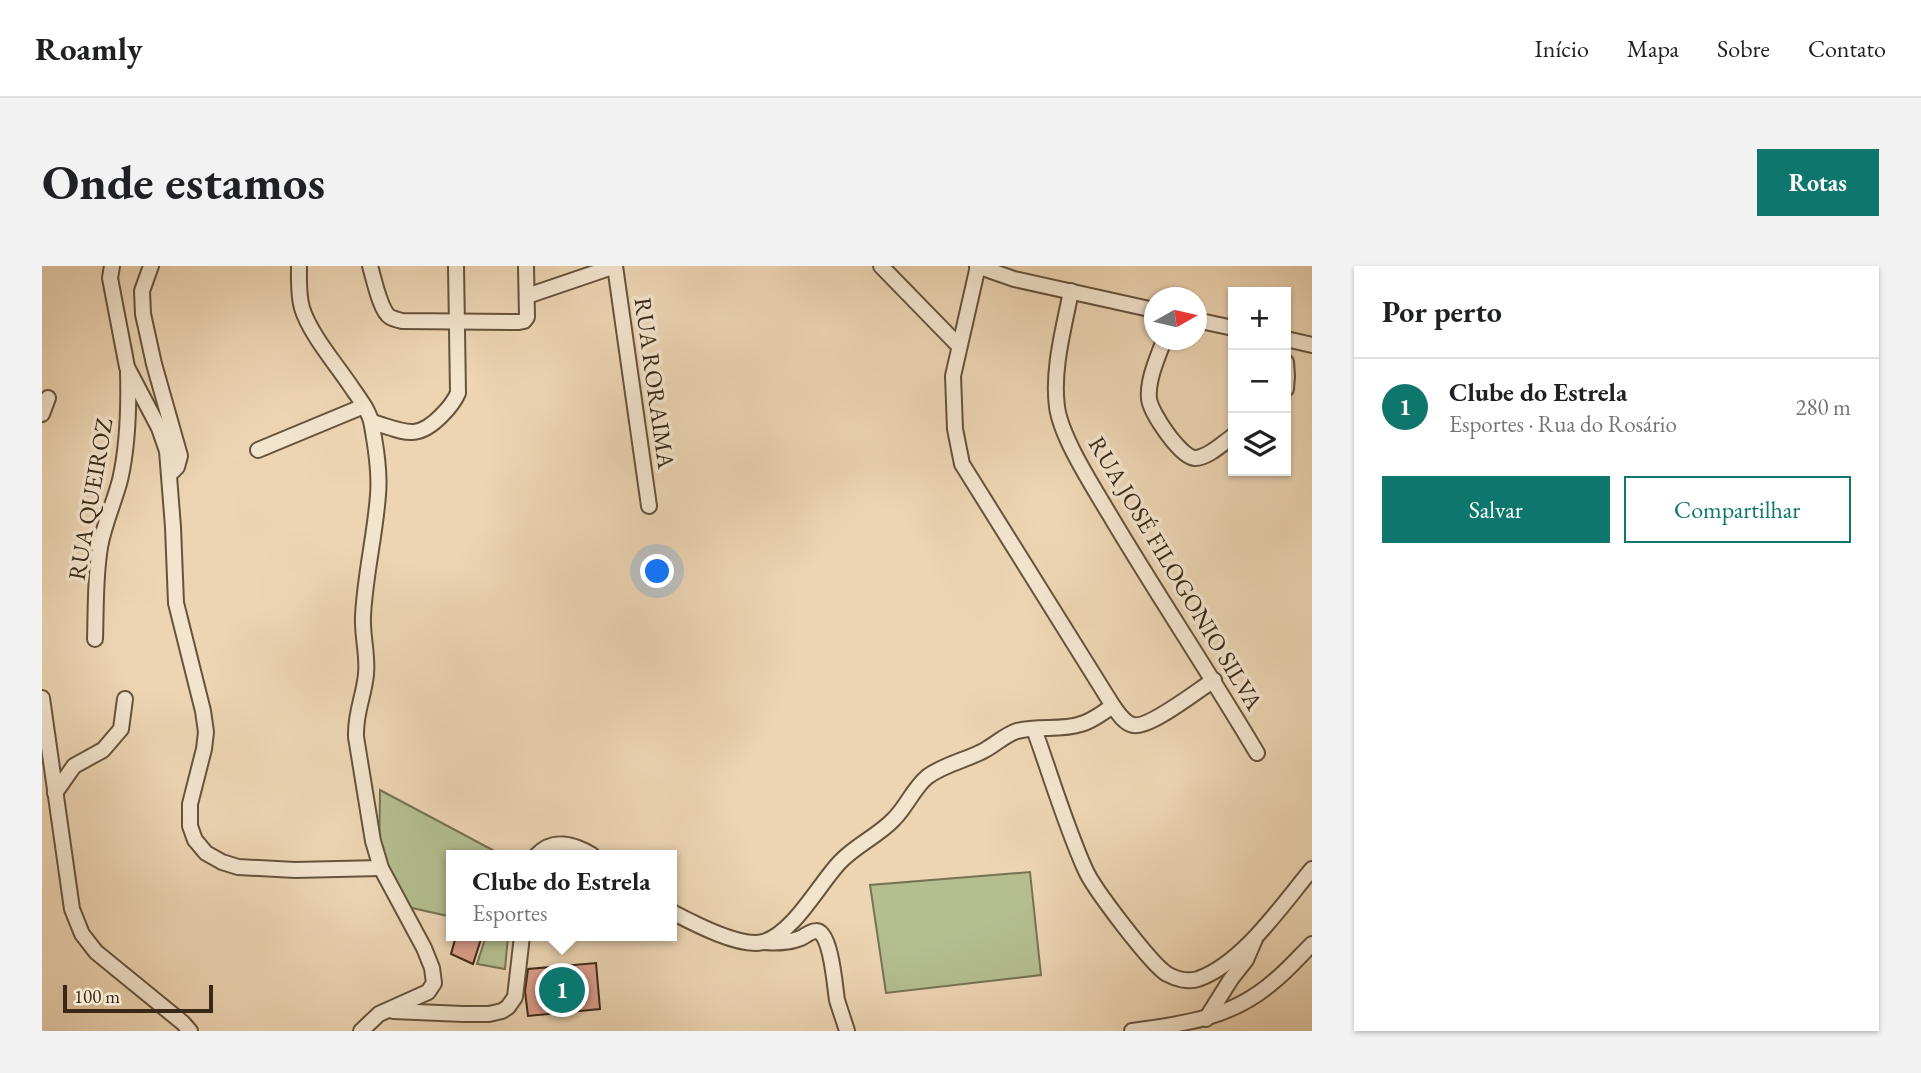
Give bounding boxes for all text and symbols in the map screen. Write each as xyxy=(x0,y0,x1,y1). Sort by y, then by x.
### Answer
text: Roamly xyxy=(35,27,143,70)
text: Início xyxy=(1535,33,1589,64)
text: Mapa xyxy=(1627,33,1679,64)
text: Sobre xyxy=(1717,33,1770,64)
text: Contato xyxy=(1808,33,1886,64)
button: Rotas xyxy=(1757,149,1879,216)
text: Onde estamos xyxy=(42,150,325,214)
north arrow xyxy=(1144,287,1207,350)
map controls xyxy=(1228,287,1291,476)
button: + xyxy=(1228,287,1291,350)
text: Por perto xyxy=(1382,292,1502,331)
street label: RUA RORAIMA xyxy=(628,295,682,471)
button: − xyxy=(1228,350,1291,413)
text: Clube do Estrela xyxy=(1449,375,1627,409)
text: 1 xyxy=(1399,392,1411,422)
text: 280 m xyxy=(1795,392,1851,422)
text: Esportes · Rua do Rosário xyxy=(1449,409,1677,439)
button: layers xyxy=(1228,413,1291,476)
street label: RUA QUEIROZ xyxy=(61,415,120,582)
street label: RUA JOSÉ FILOGONIO SILVA xyxy=(1082,430,1270,716)
button: Salvar xyxy=(1382,476,1610,543)
button: Compartilhar xyxy=(1624,476,1851,543)
your location xyxy=(640,554,674,588)
popup xyxy=(446,850,677,941)
text: Clube do Estrela xyxy=(472,864,651,898)
text: Esportes xyxy=(472,898,547,928)
pin: 1 xyxy=(539,964,585,1016)
scale bar xyxy=(63,982,214,1014)
text: 100 m xyxy=(74,984,120,1009)

